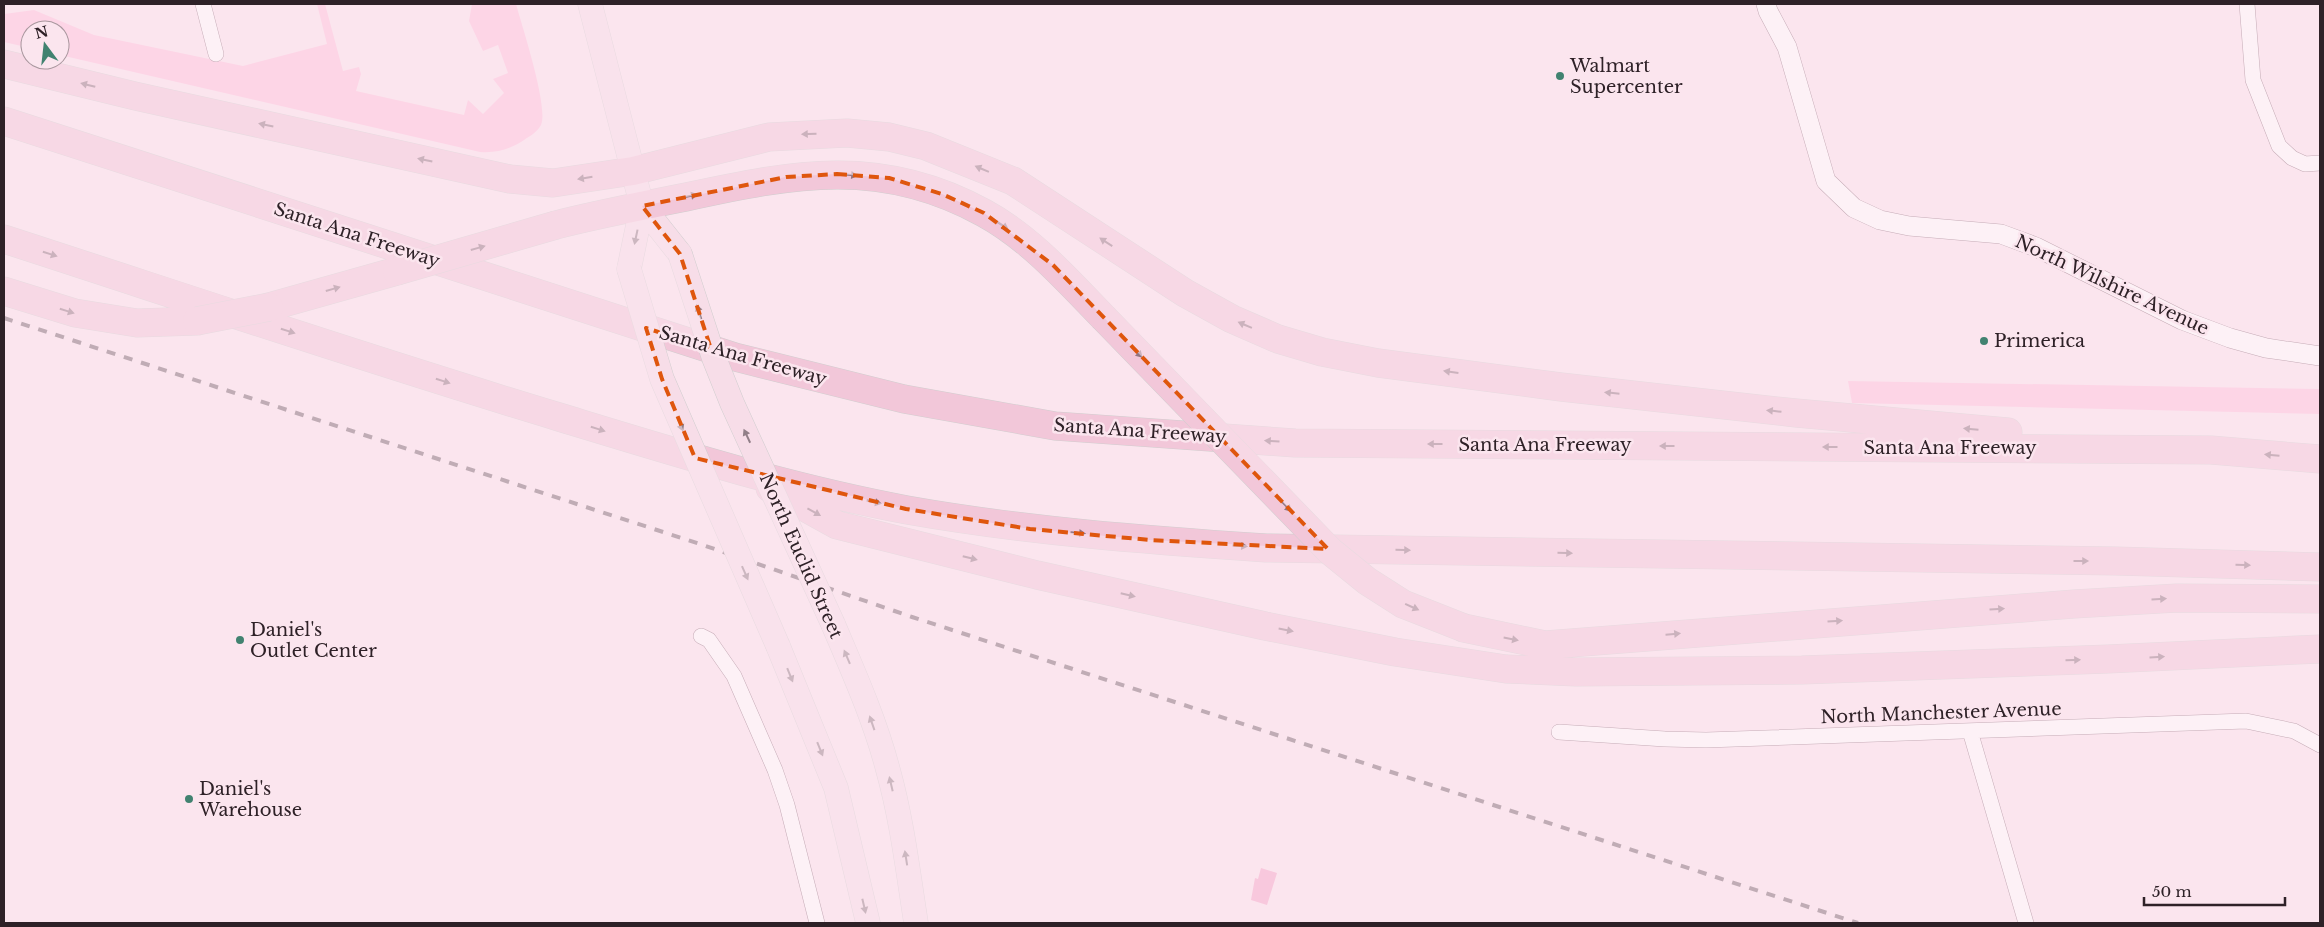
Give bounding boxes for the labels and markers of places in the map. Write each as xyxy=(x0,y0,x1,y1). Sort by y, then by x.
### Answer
place label: Walmart Supercenter xyxy=(1569,55,1683,98)
marker: Walmart Supercenter xyxy=(1554,70,1566,82)
place label: Primerica xyxy=(1994,330,2085,352)
marker: Primerica xyxy=(1978,335,1990,347)
place label: Daniel's Outlet Center xyxy=(250,619,377,662)
marker: Daniel's Outlet Center xyxy=(234,634,246,646)
place label: Daniel's Warehouse xyxy=(198,778,302,821)
marker: Daniel's Warehouse xyxy=(183,793,195,805)

